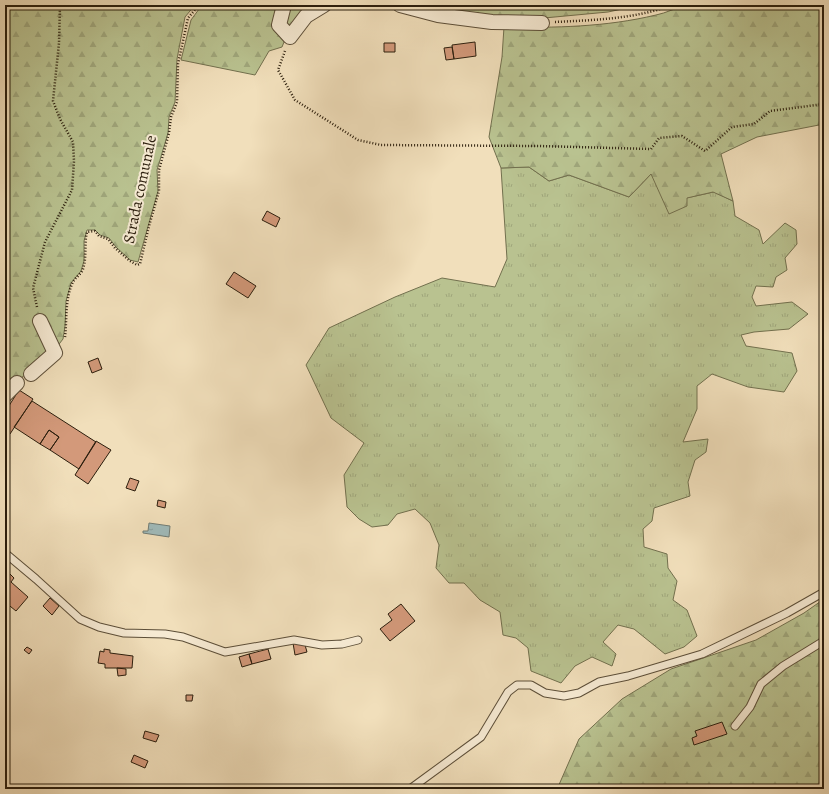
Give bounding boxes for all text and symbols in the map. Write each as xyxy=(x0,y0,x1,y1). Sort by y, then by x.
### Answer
street label: Strada comunale xyxy=(118,133,162,245)

